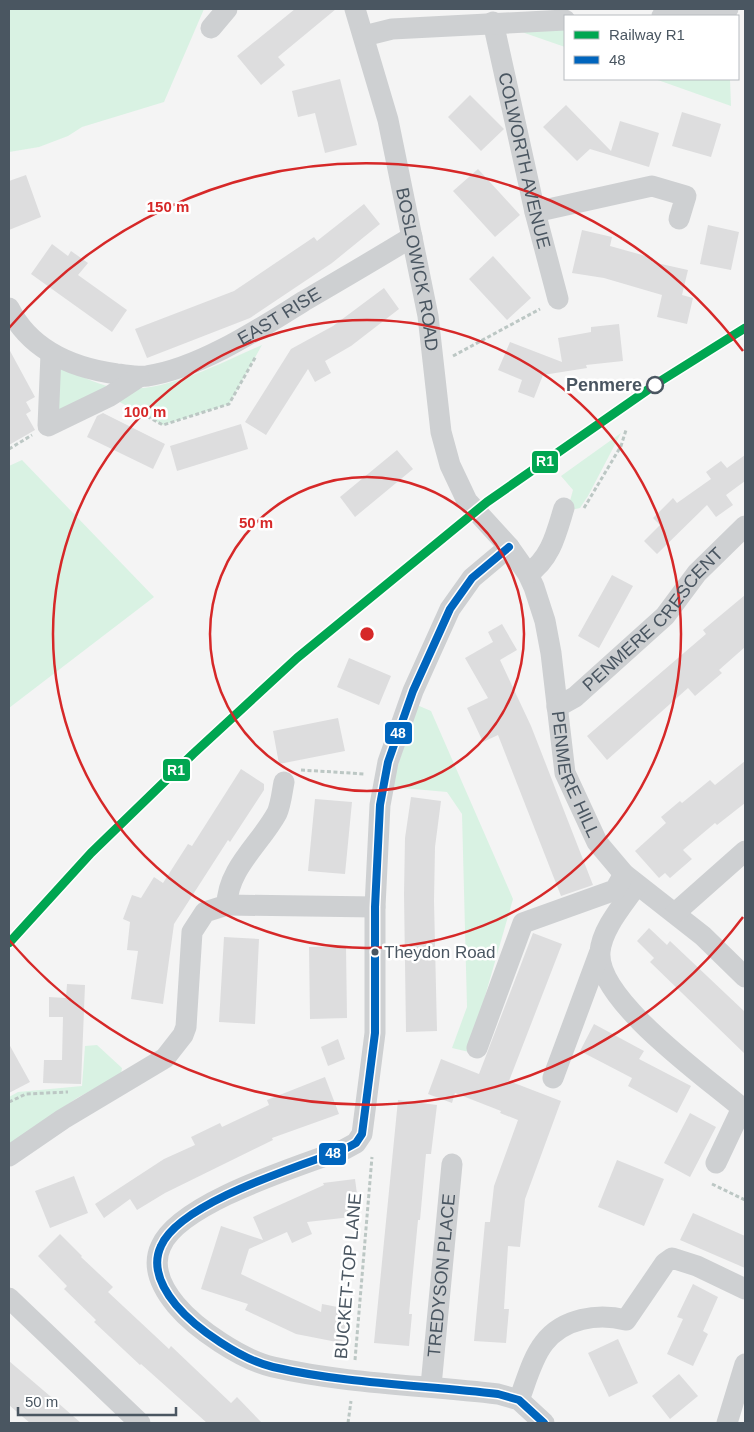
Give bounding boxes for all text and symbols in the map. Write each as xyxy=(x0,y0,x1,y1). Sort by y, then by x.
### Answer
legend xyxy=(564,15,739,80)
text: Railway R1 xyxy=(609,26,685,43)
text: 48 xyxy=(609,51,626,68)
street label: COLWORTH AVENUE xyxy=(494,71,554,251)
street label: BOSLOWICK ROAD xyxy=(392,186,442,352)
text: 150 m xyxy=(147,198,189,215)
street label: EAST RISE xyxy=(234,283,324,349)
place label: Penmere xyxy=(566,375,642,395)
marker: Penmere xyxy=(646,376,664,394)
text: 100 m xyxy=(124,403,166,420)
line badge: R1 xyxy=(531,450,559,474)
text: R1 xyxy=(536,453,554,469)
text: 50 m xyxy=(239,514,273,531)
street label: PENMERE CRESCENT xyxy=(579,543,727,695)
centre of rings xyxy=(358,625,376,643)
street label: PENMERE HILL xyxy=(548,710,603,840)
line badge: 48 xyxy=(384,721,413,745)
text: 48 xyxy=(390,725,406,741)
line badge: R1 xyxy=(162,758,191,782)
text: R1 xyxy=(167,762,185,778)
place label: Theydon Road xyxy=(384,943,496,962)
marker: Theydon Road xyxy=(370,947,380,957)
line badge: 48 xyxy=(318,1142,347,1166)
text: 48 xyxy=(325,1145,341,1161)
street label: BUCKET-TOP LANE xyxy=(331,1192,365,1360)
street label: TREDYSON PLACE xyxy=(424,1193,459,1358)
scale bar xyxy=(18,1384,175,1416)
text: 50 m xyxy=(25,1393,58,1410)

